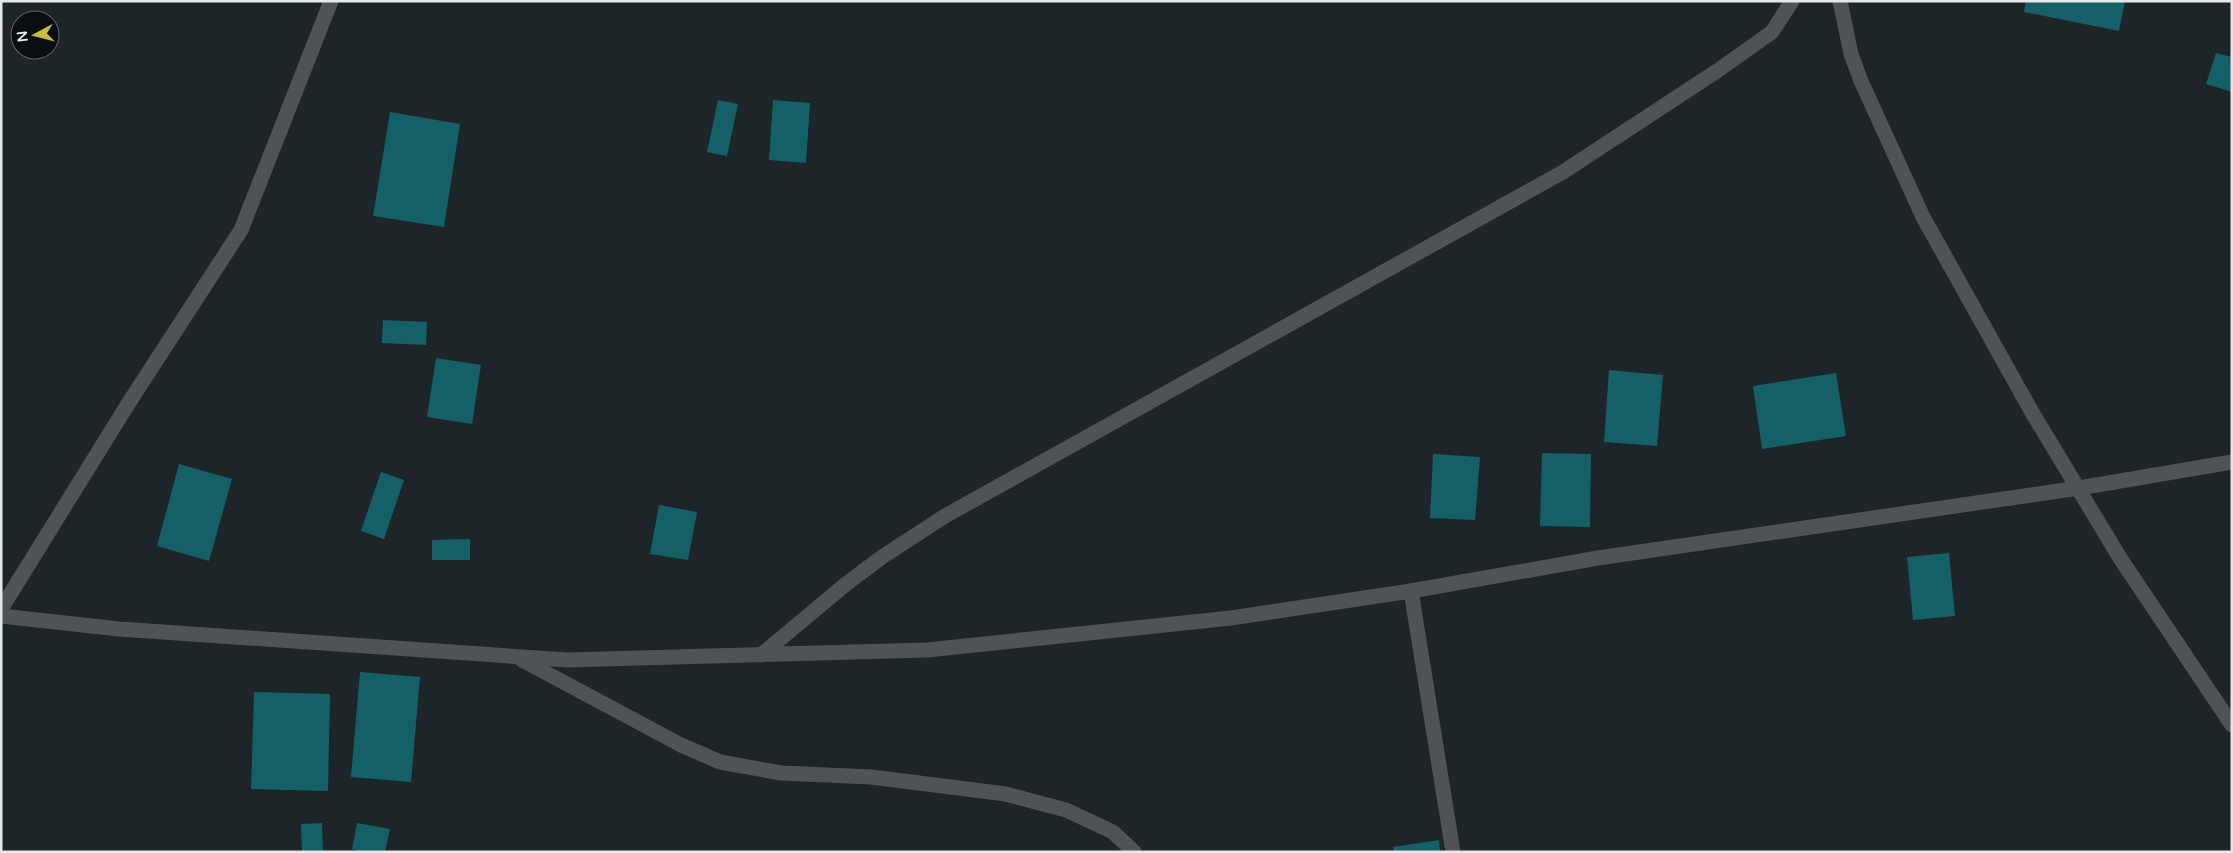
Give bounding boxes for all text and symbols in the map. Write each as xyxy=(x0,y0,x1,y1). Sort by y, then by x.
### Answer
north arrow xyxy=(10,10,60,60)
text: N xyxy=(13,30,32,43)

